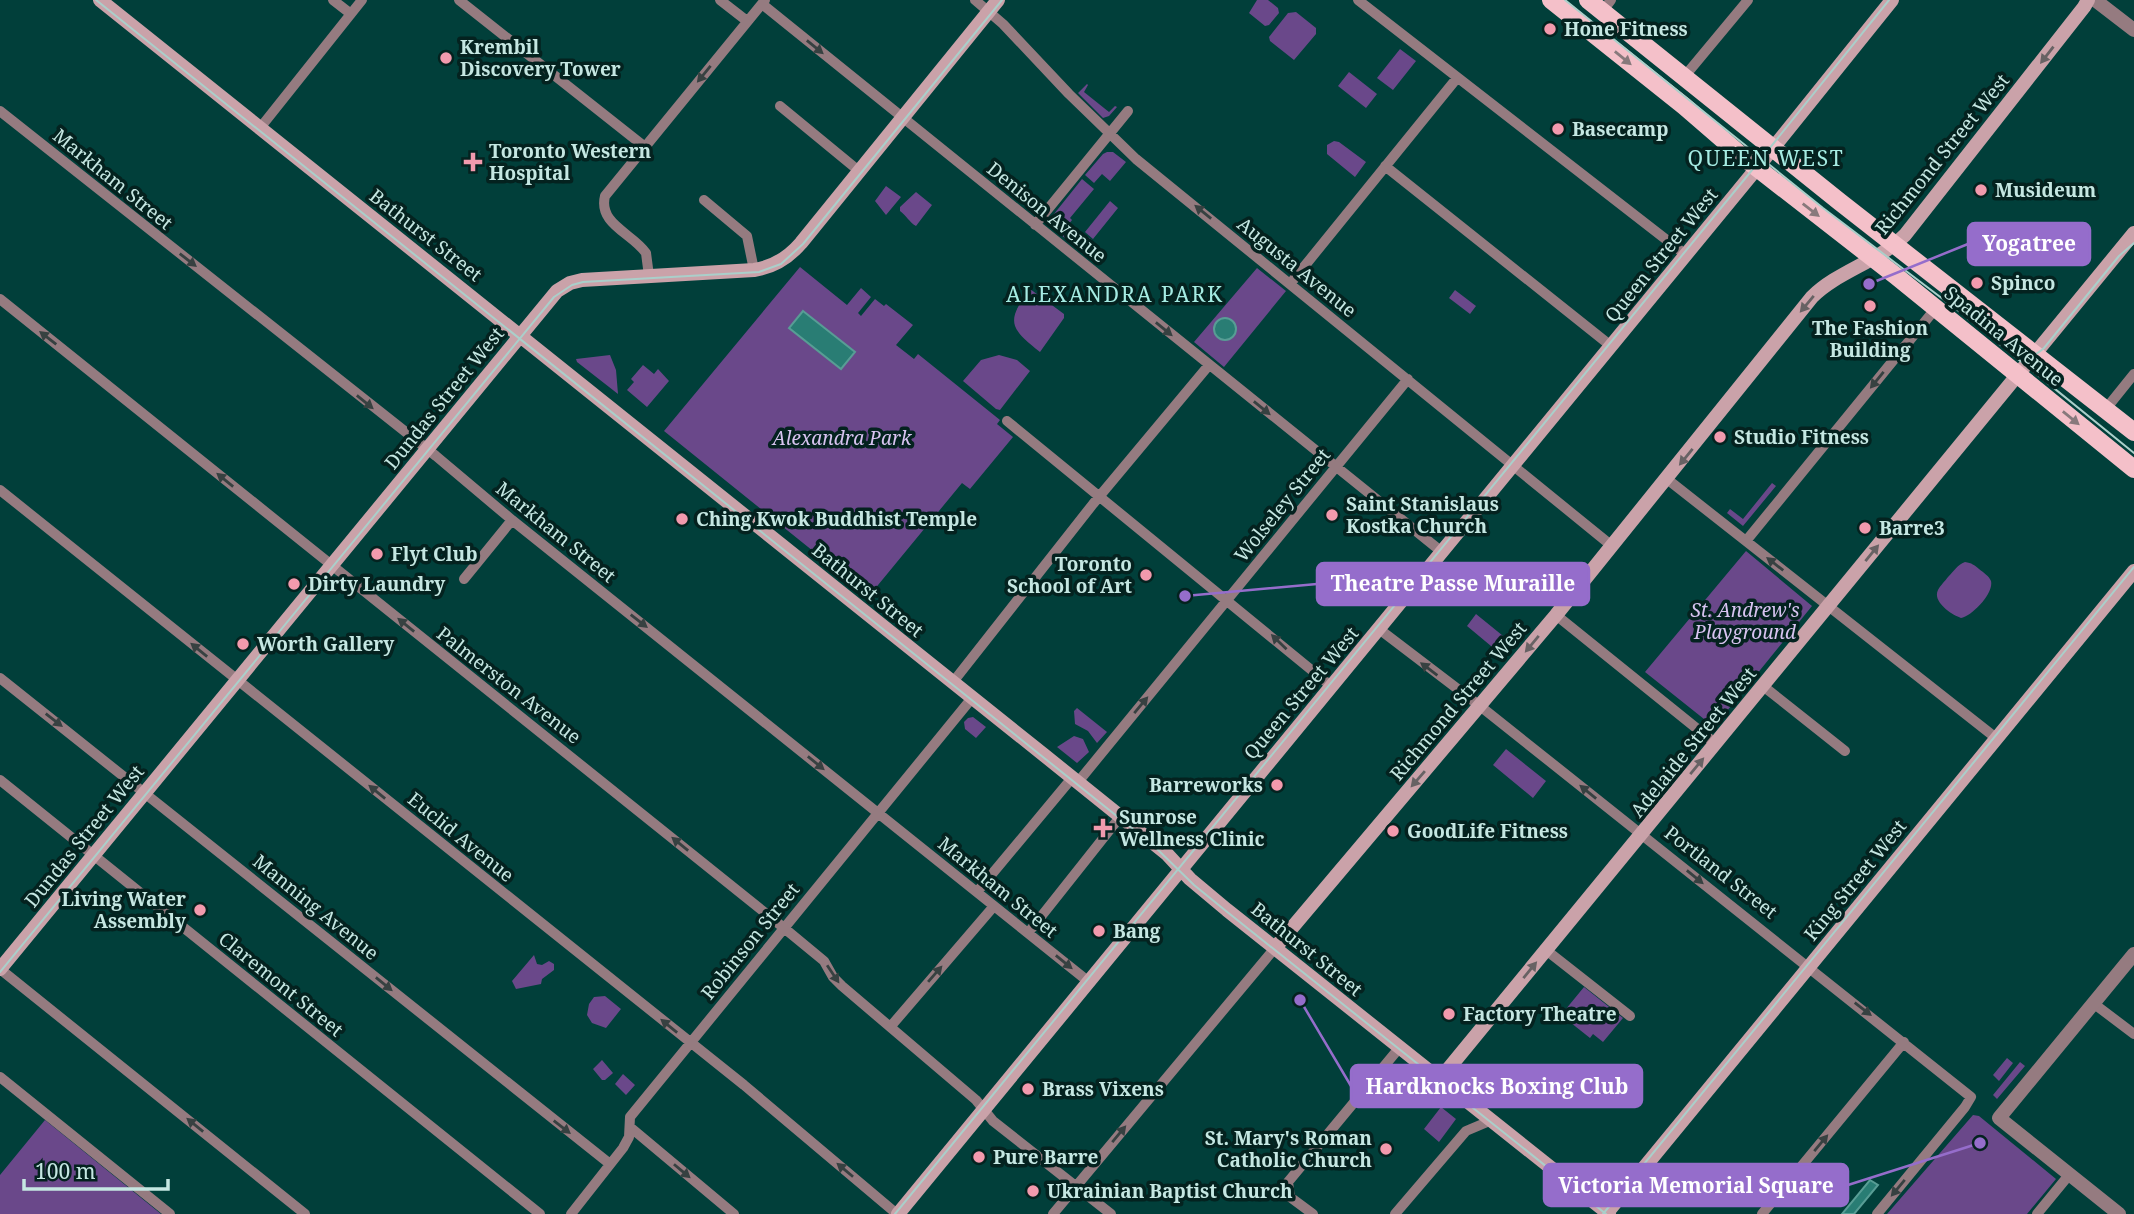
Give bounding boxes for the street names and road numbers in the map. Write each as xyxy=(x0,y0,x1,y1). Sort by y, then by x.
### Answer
street label: Richmond Street West xyxy=(1869,68,2015,240)
street label: Markham Street xyxy=(48,123,179,236)
street label: Denison Avenue xyxy=(982,156,1112,268)
street label: Queen Street West xyxy=(1599,182,1723,328)
street label: Bathurst Street xyxy=(364,183,488,287)
street label: Augusta Avenue xyxy=(1232,211,1362,323)
street label: Spadina Avenue xyxy=(1939,280,2069,392)
street label: Dundas Street West xyxy=(378,321,510,475)
street label: Wolseley Street xyxy=(1228,443,1336,567)
street label: Markham Street xyxy=(491,476,622,589)
street label: Bathurst Street xyxy=(807,537,929,643)
street label: Richmond Street West xyxy=(1384,616,1532,786)
street label: Palmerston Avenue xyxy=(431,620,587,750)
street label: Queen Street West xyxy=(1238,621,1364,765)
street label: Adelaide Street West xyxy=(1624,661,1762,823)
street label: Dundas Street West xyxy=(18,759,150,913)
street label: Euclid Avenue xyxy=(402,786,520,888)
street label: King Street West xyxy=(1798,814,1912,946)
street label: Portland Street xyxy=(1659,820,1783,924)
street label: Markham Street xyxy=(933,831,1064,944)
street label: Manning Avenue xyxy=(248,848,384,966)
street label: Robinson Street xyxy=(695,877,805,1005)
street label: Bathurst Street xyxy=(1246,896,1368,1002)
street label: Claremont Street xyxy=(213,926,349,1042)

